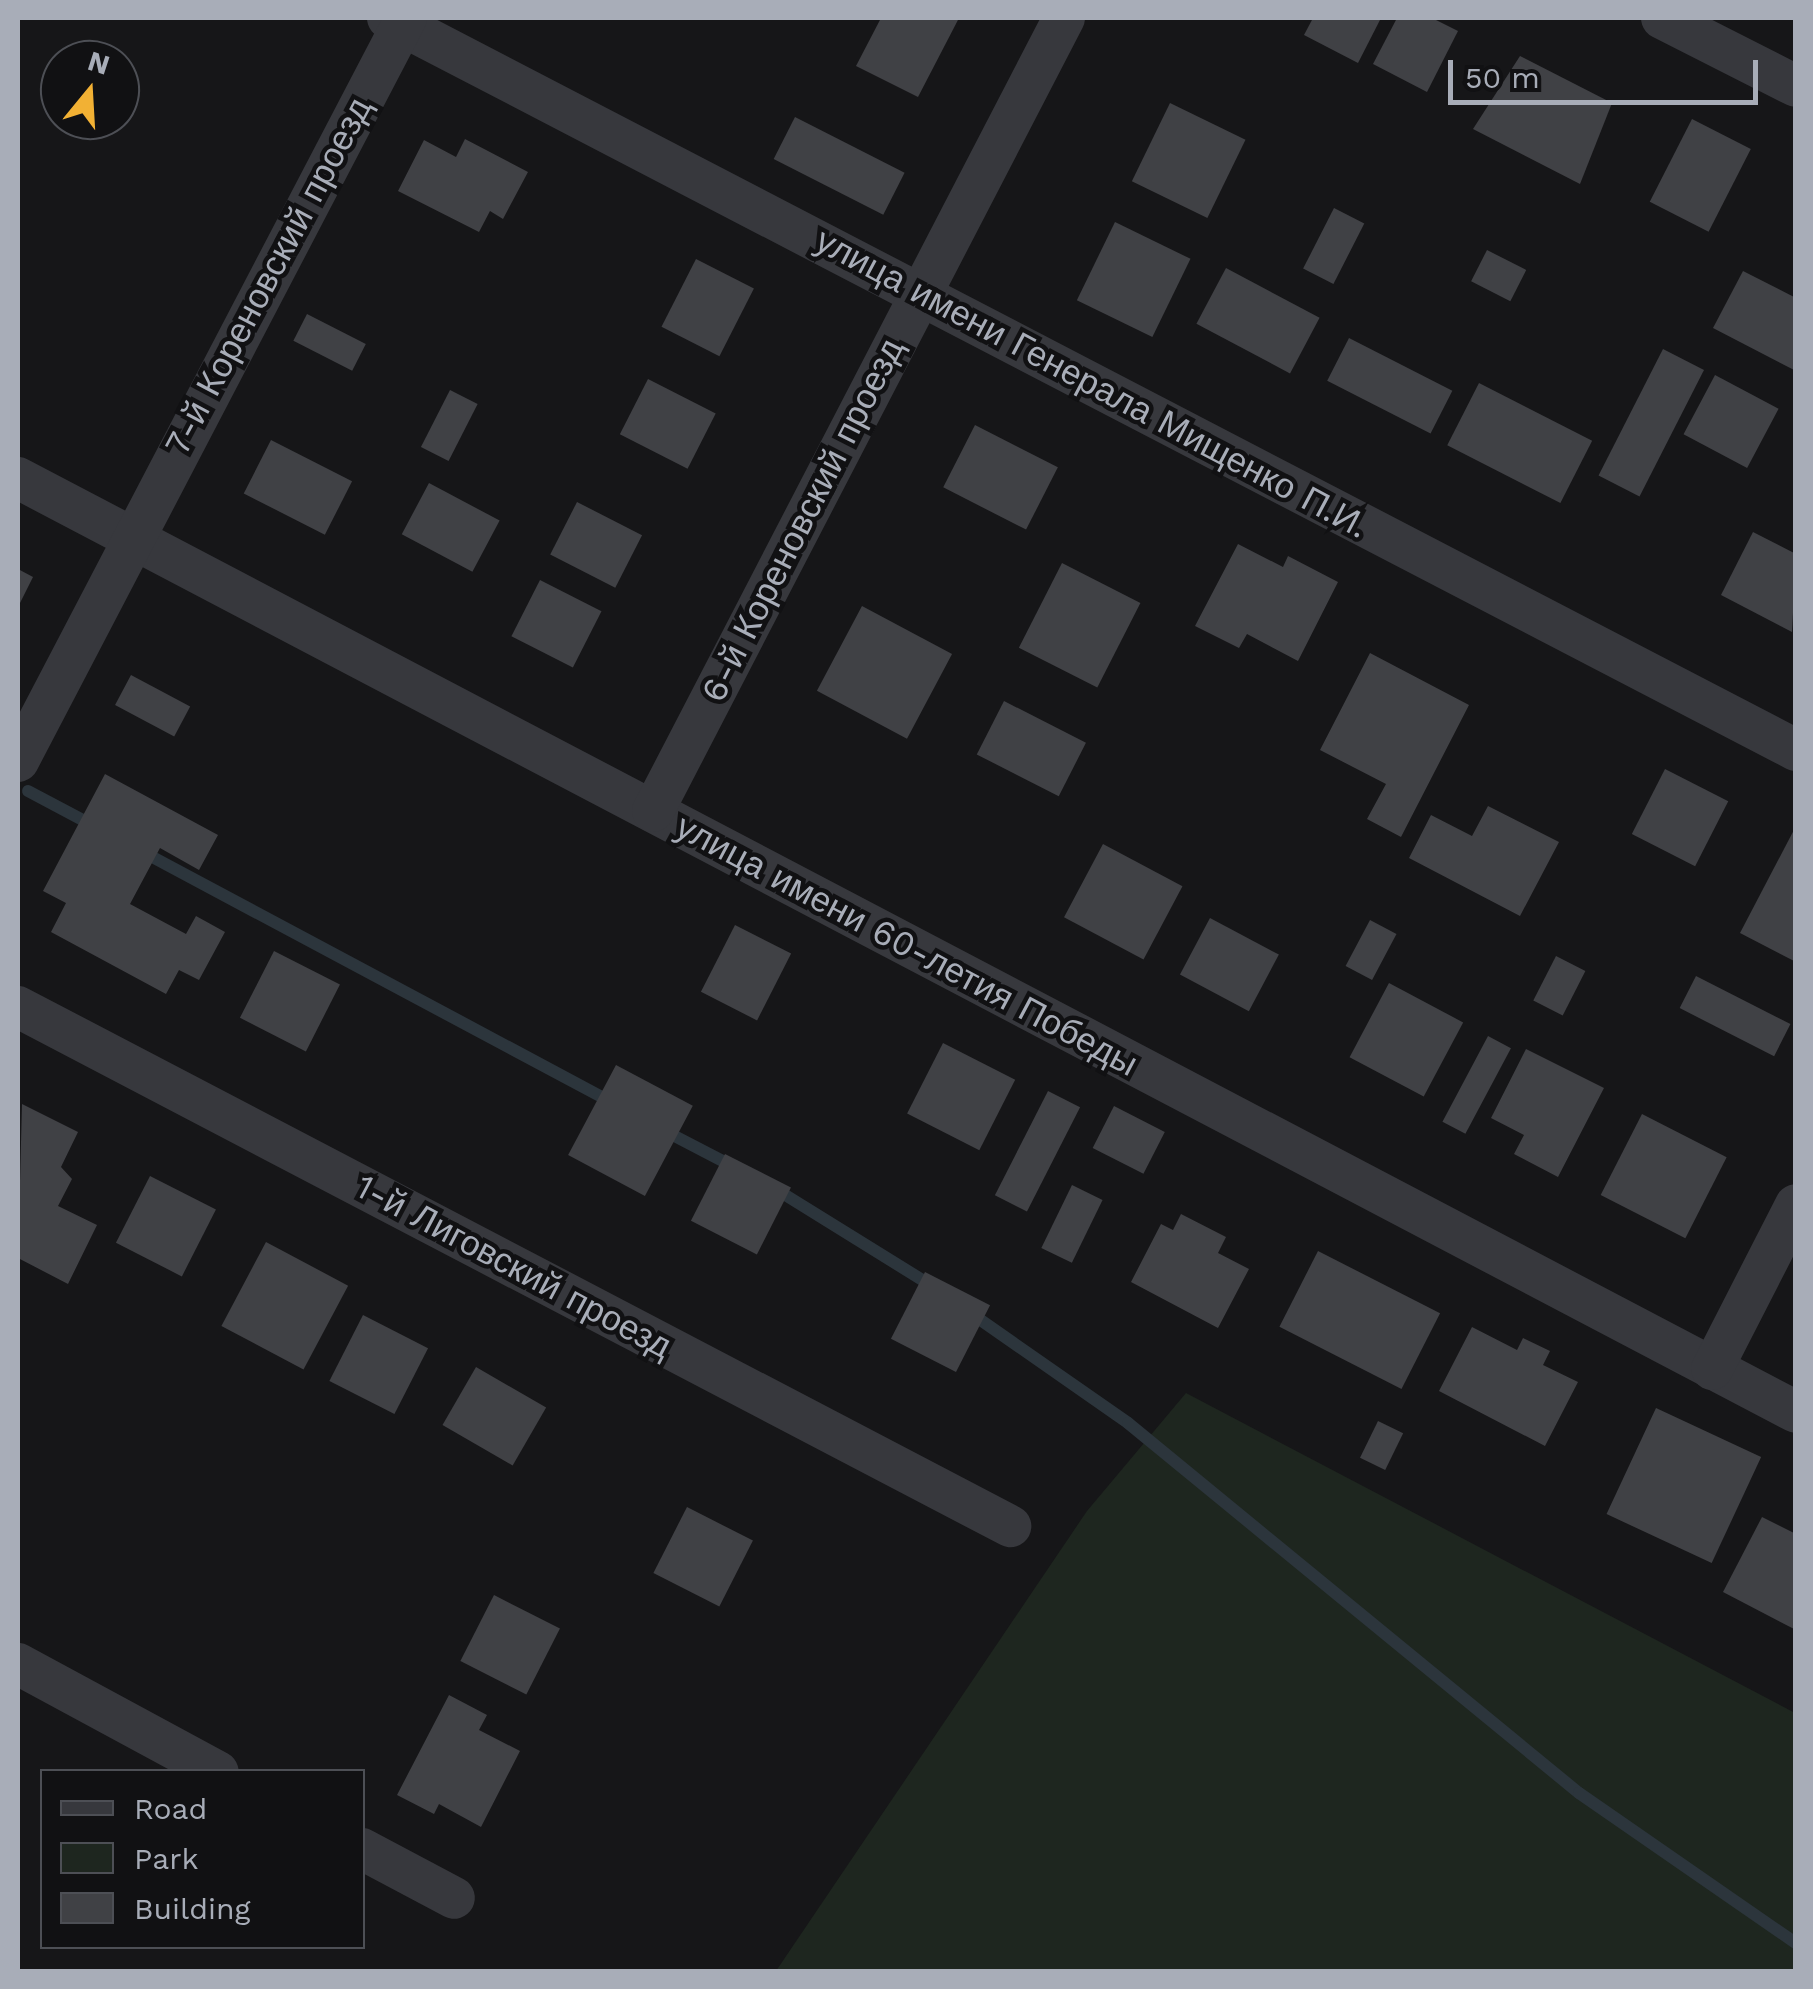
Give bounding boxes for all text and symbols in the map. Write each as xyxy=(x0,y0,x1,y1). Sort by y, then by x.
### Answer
north arrow xyxy=(40,40,140,140)
scale bar xyxy=(1453,40,1763,102)
text: N xyxy=(84,44,114,82)
text: 50 m xyxy=(1465,60,1540,95)
street label: 7-й Кореновский проезд xyxy=(156,90,380,462)
street label: улица имени Генерала Мищенко П.И. xyxy=(809,219,1375,547)
street label: 6-й Кореновский проезд xyxy=(692,331,912,709)
street label: улица имени 60-летия Победы xyxy=(669,805,1145,1085)
street label: 1-й Лиговский проезд xyxy=(349,1165,679,1367)
legend xyxy=(40,1769,365,1949)
text: Road xyxy=(134,1791,207,1826)
text: Park xyxy=(134,1841,199,1876)
text: Building xyxy=(134,1891,251,1926)

